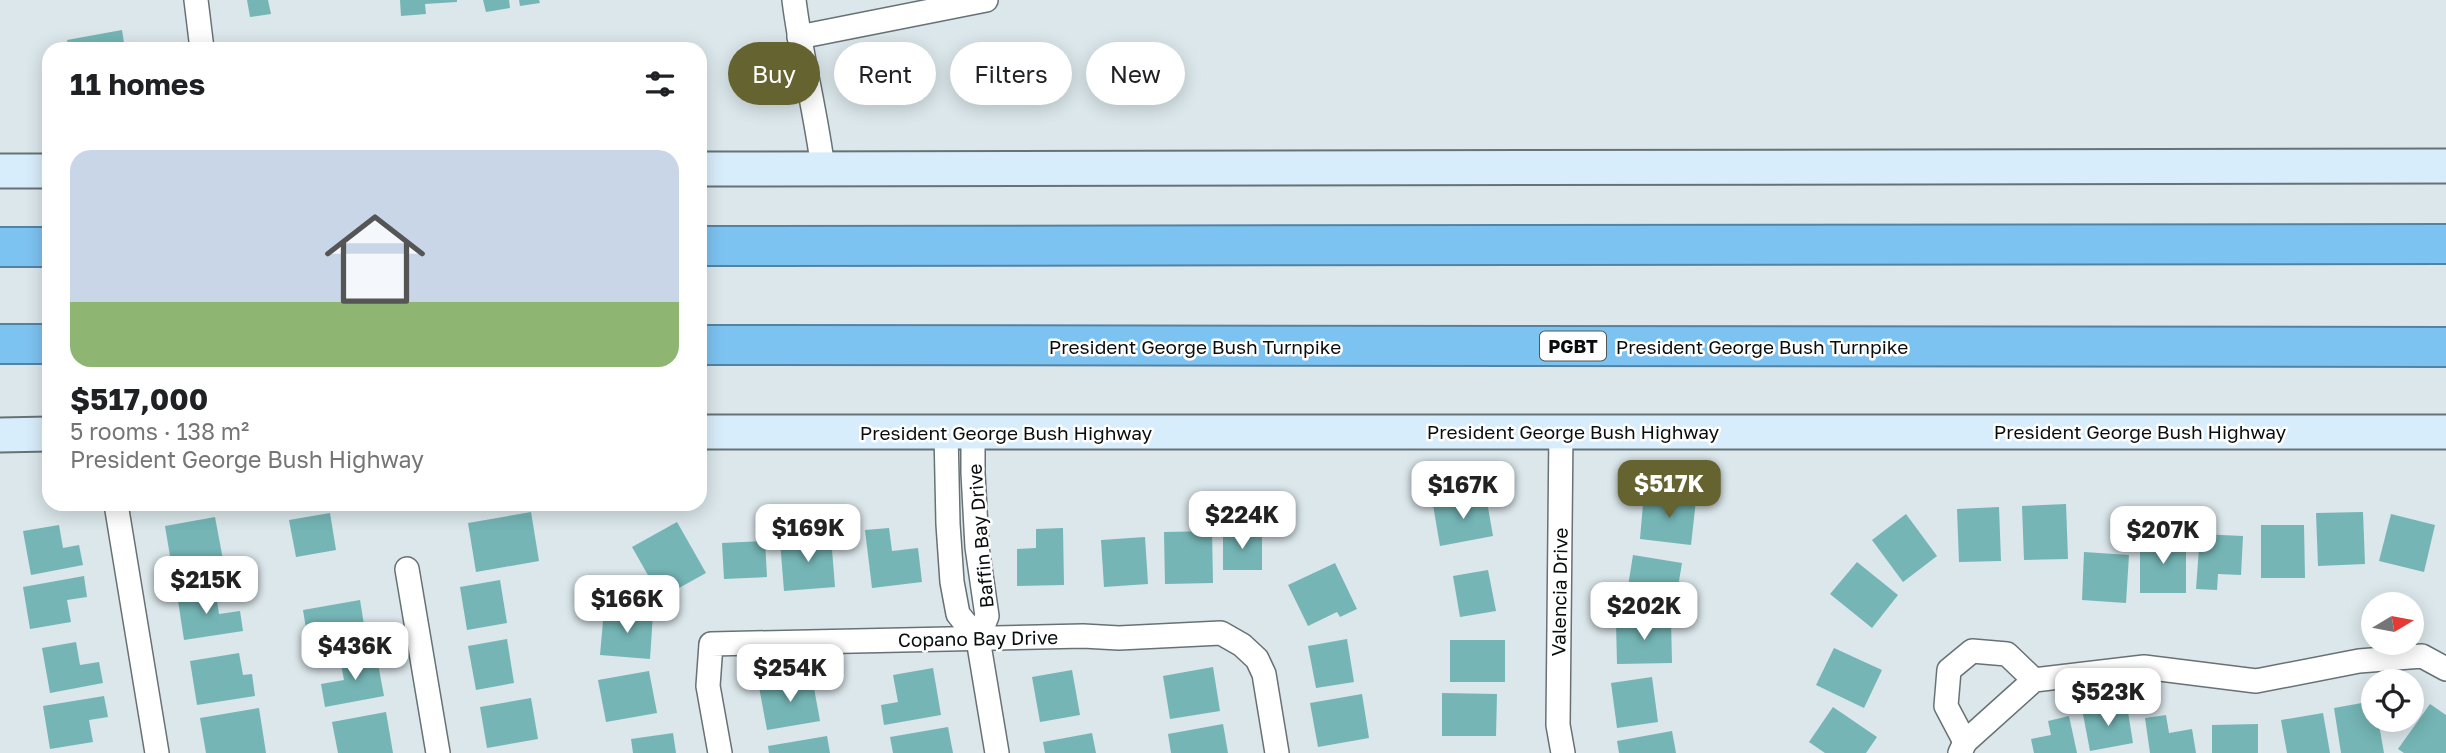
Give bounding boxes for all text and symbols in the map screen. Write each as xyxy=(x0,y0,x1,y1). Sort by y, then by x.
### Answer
chip: Buy xyxy=(728,42,820,105)
chip: Rent xyxy=(834,42,936,105)
chip: Filters xyxy=(950,42,1072,105)
chip: New xyxy=(1086,42,1185,105)
icon: filters xyxy=(641,65,679,103)
text: 11 homes xyxy=(70,66,205,102)
icon: home xyxy=(312,196,438,322)
road number: PGBT xyxy=(1540,332,1606,360)
street label: President George Bush Turnpike xyxy=(1049,335,1341,358)
street label: President George Bush Turnpike xyxy=(1616,335,1908,358)
text: $517,000 xyxy=(70,381,208,417)
text: 5 rooms · 138 m² xyxy=(70,417,249,445)
street label: President George Bush Highway xyxy=(1427,420,1720,443)
street label: President George Bush Highway xyxy=(1994,420,2287,443)
street label: President George Bush Highway xyxy=(860,421,1153,444)
text: President George Bush Highway xyxy=(70,445,424,473)
pin: $517K xyxy=(1620,461,1718,520)
pin: $167K xyxy=(1414,462,1512,521)
street label: Baffin Bay Drive xyxy=(962,463,998,609)
text: $517K xyxy=(1634,469,1704,497)
text: $167K xyxy=(1427,470,1499,498)
pin: $224K xyxy=(1193,491,1291,551)
text: $224K xyxy=(1205,500,1279,528)
pin: $169K xyxy=(759,504,857,564)
pin: $207K xyxy=(2114,506,2212,566)
text: $169K xyxy=(771,513,845,541)
text: $207K xyxy=(2126,515,2200,543)
street label: Valencia Drive xyxy=(1546,527,1572,657)
pin: $215K xyxy=(157,556,255,616)
text: $215K xyxy=(170,565,242,593)
pin: $166K xyxy=(578,576,676,635)
pin: $202K xyxy=(1595,582,1693,642)
text: $166K xyxy=(590,584,664,612)
text: $202K xyxy=(1606,591,1682,619)
north arrow xyxy=(2361,592,2424,654)
map controls xyxy=(2361,592,2424,732)
pin: $436K xyxy=(306,622,404,682)
street label: Copano Bay Drive xyxy=(898,625,1058,651)
text: $436K xyxy=(317,631,393,659)
pin: $254K xyxy=(741,644,839,704)
text: $254K xyxy=(753,653,827,681)
pin: $523K xyxy=(2059,668,2157,728)
button: locate xyxy=(2361,669,2424,732)
text: $523K xyxy=(2071,677,2145,705)

